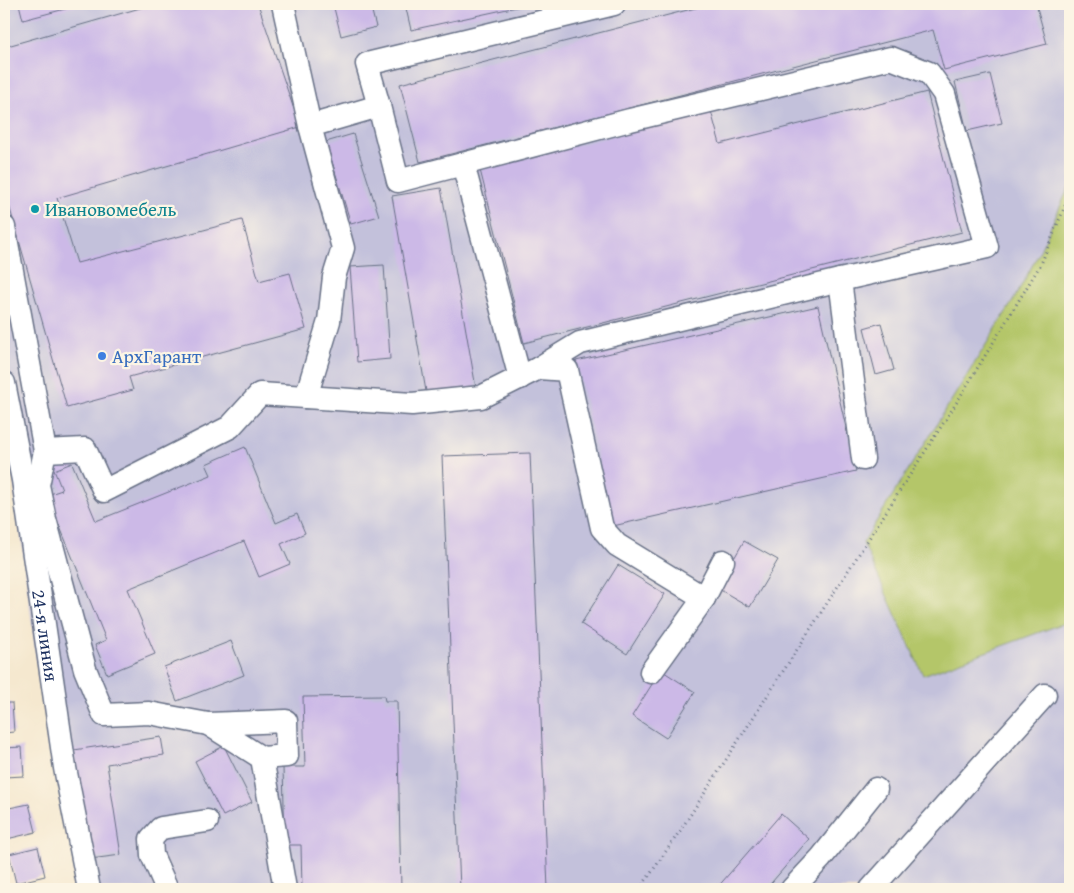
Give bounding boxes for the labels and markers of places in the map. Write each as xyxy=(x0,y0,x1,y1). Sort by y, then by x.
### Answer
place label: Ивановомебель xyxy=(45,195,176,223)
marker: Ивановомебель xyxy=(29,203,41,215)
place label: АрхГарант xyxy=(112,342,202,370)
marker: АрхГарант xyxy=(96,350,108,362)

